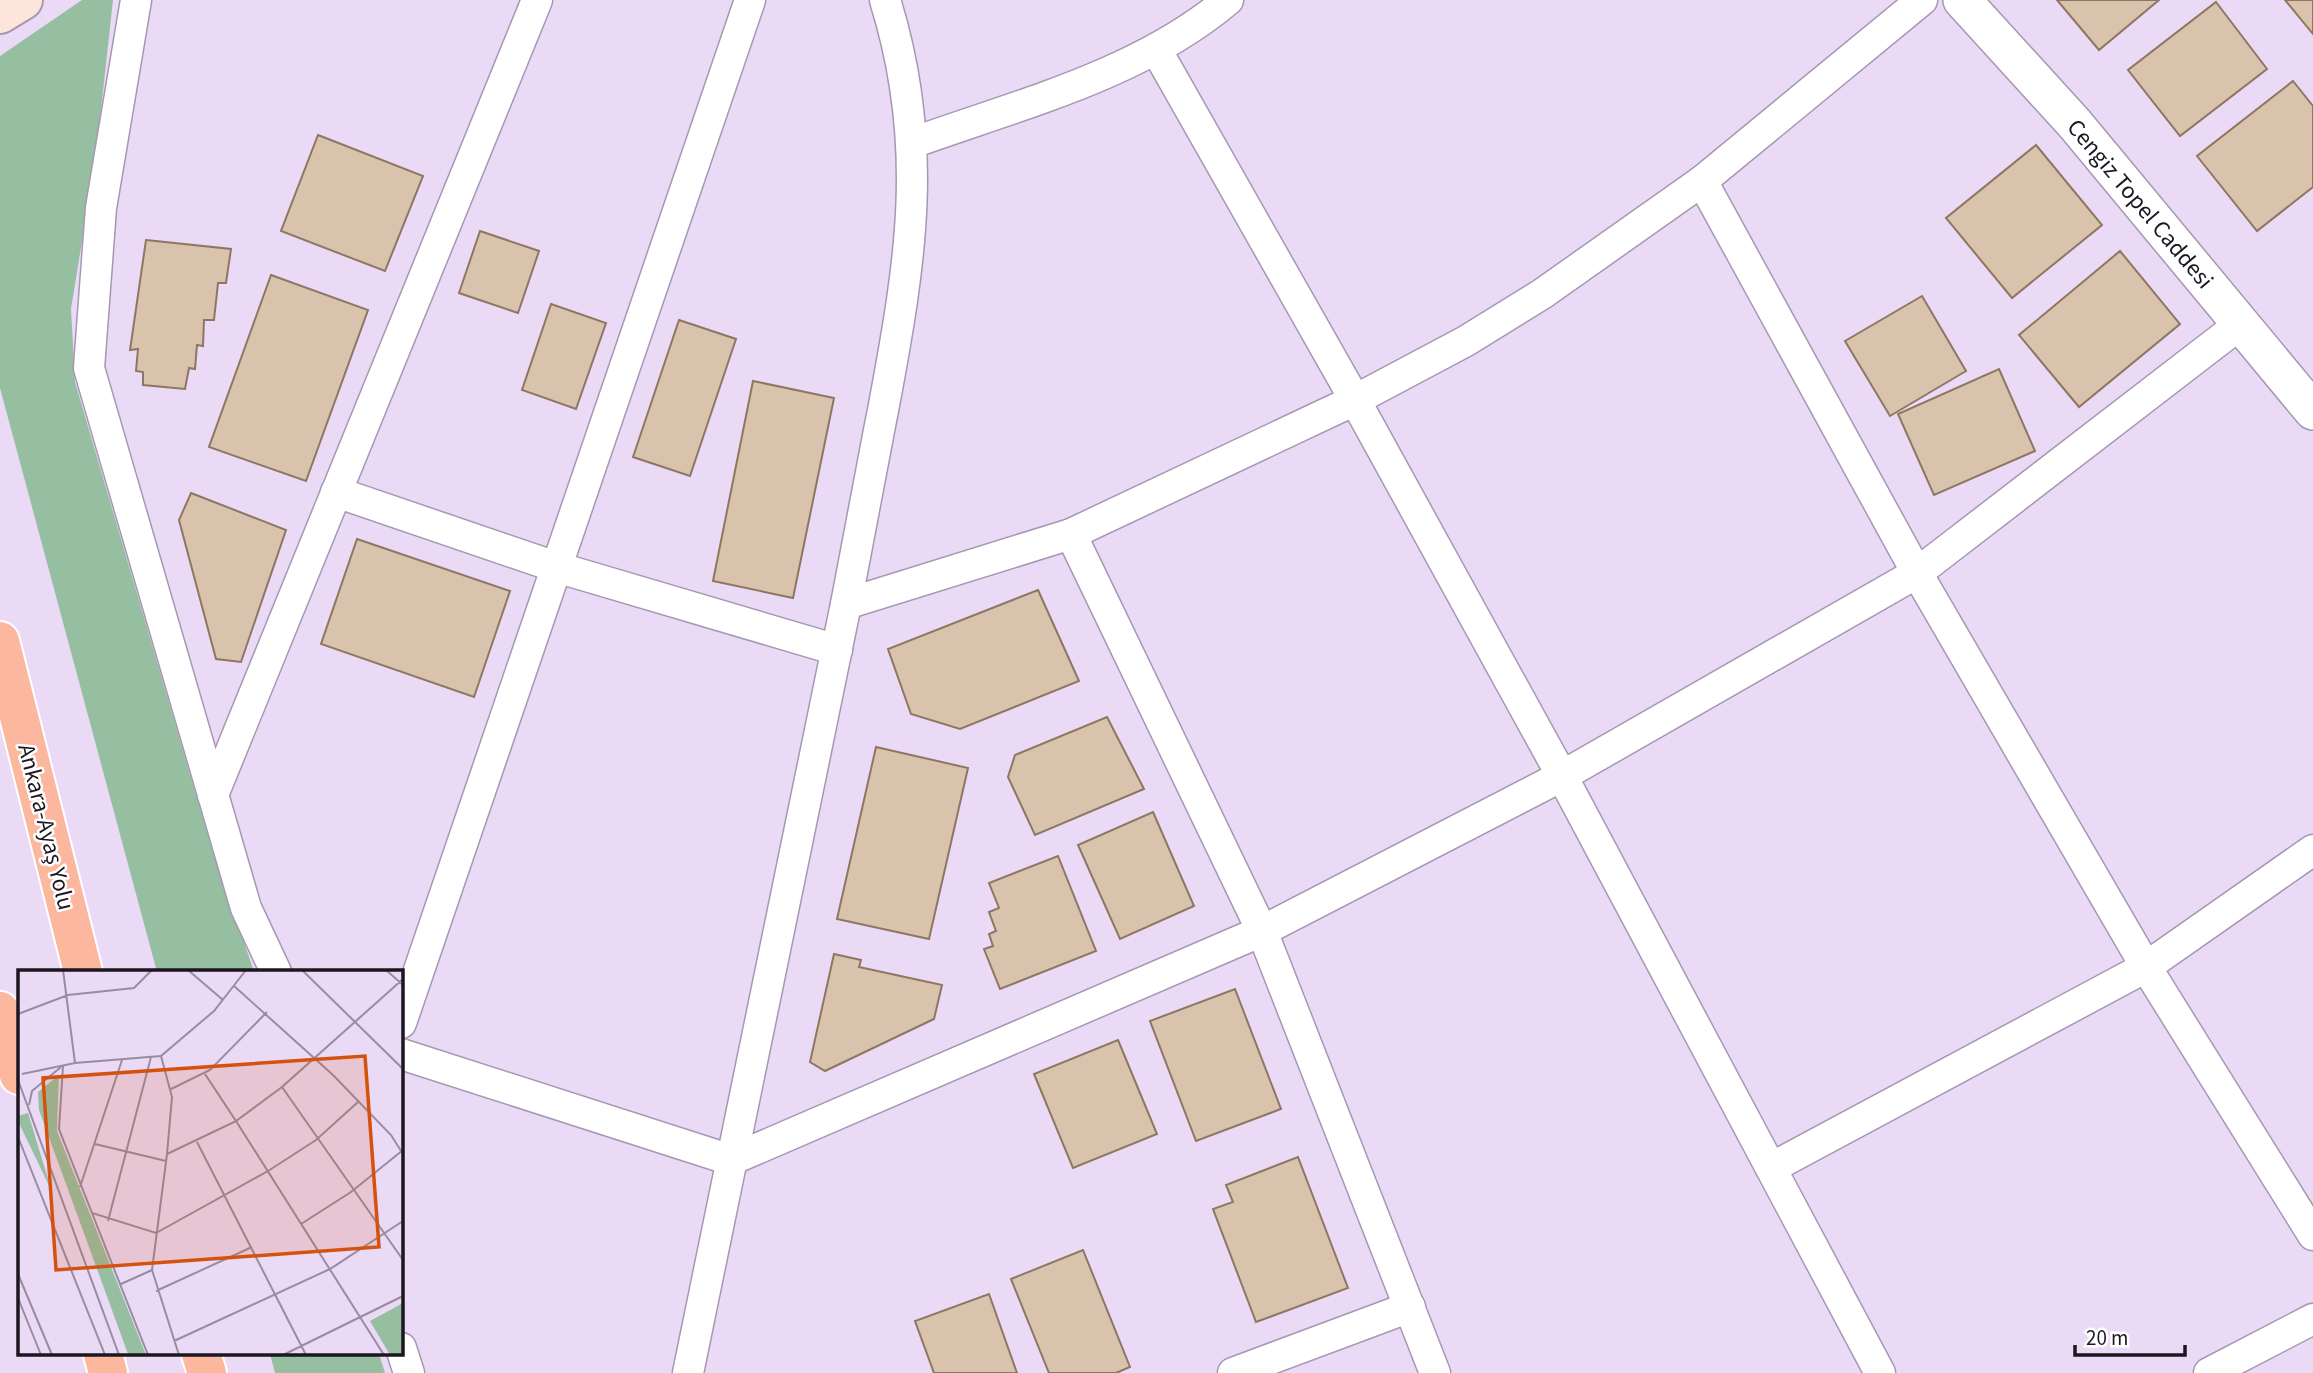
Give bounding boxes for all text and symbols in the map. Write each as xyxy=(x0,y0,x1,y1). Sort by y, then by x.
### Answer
street label: Cengiz Topel Caddesi xyxy=(2058,111,2222,297)
street label: Ankara-Ayaş Yolu xyxy=(8,740,84,914)
inset map xyxy=(18,970,402,1356)
scale bar xyxy=(2075,1314,2185,1358)
text: 20 m xyxy=(2086,1323,2128,1353)

